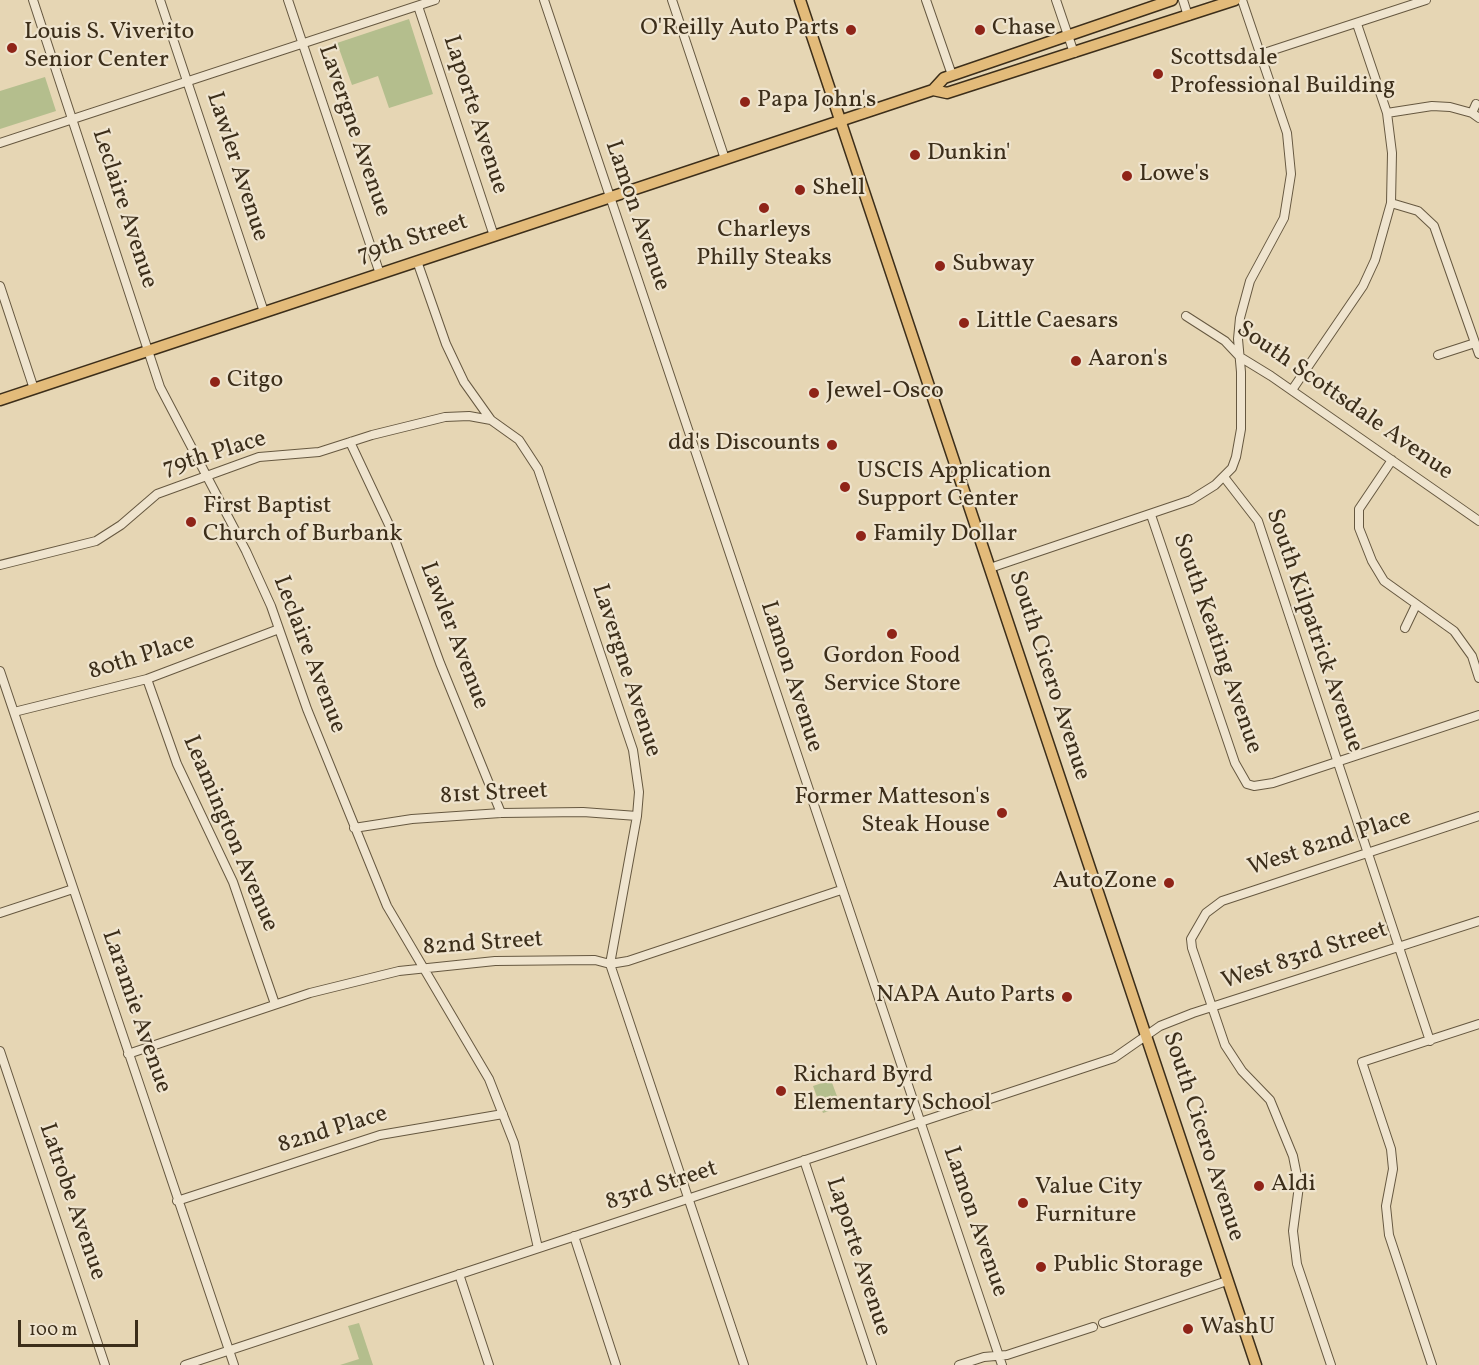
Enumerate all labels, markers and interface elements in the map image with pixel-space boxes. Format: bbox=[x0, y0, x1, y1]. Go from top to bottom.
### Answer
place label: O'Reilly Auto Parts bbox=[640, 16, 839, 44]
place label: Chase bbox=[992, 16, 1056, 44]
place label: Louis S. Viverito Senior Center bbox=[24, 20, 194, 76]
marker: O'Reilly Auto Parts bbox=[844, 23, 858, 37]
marker: Chase bbox=[973, 23, 987, 37]
street label: Laporte Avenue bbox=[435, 32, 513, 198]
marker: Louis S. Viverito Senior Center bbox=[5, 41, 19, 55]
street label: Lavergne Avenue bbox=[310, 41, 396, 221]
place label: Scottsdale Professional Building bbox=[1170, 46, 1395, 102]
marker: Scottsdale Professional Building bbox=[1151, 67, 1165, 81]
place label: Papa John's bbox=[757, 88, 876, 116]
street label: Lawler Avenue bbox=[198, 89, 274, 245]
marker: Papa John's bbox=[738, 95, 752, 109]
street label: Leclaire Avenue bbox=[84, 126, 162, 292]
street label: Lamon Avenue bbox=[597, 137, 675, 295]
place label: Dunkin' bbox=[927, 141, 1011, 169]
marker: Dunkin' bbox=[908, 148, 922, 162]
place label: Lowe's bbox=[1139, 162, 1209, 190]
marker: Lowe's bbox=[1120, 169, 1134, 183]
place label: Shell bbox=[812, 176, 865, 204]
marker: Shell bbox=[793, 183, 807, 197]
marker: Charleys Philly Steaks bbox=[757, 201, 771, 215]
street label: 79th Street bbox=[354, 209, 472, 271]
place label: Charleys Philly Steaks bbox=[696, 218, 832, 274]
place label: Subway bbox=[952, 252, 1034, 280]
marker: Subway bbox=[933, 259, 947, 273]
place label: Little Caesars bbox=[976, 309, 1118, 337]
marker: Little Caesars bbox=[957, 316, 971, 330]
street label: South Scottsdale Avenue bbox=[1230, 316, 1458, 488]
place label: Aaron's bbox=[1088, 347, 1168, 375]
marker: Aaron's bbox=[1069, 354, 1083, 368]
place label: Citgo bbox=[227, 368, 283, 396]
marker: Citgo bbox=[208, 375, 222, 389]
place label: Jewel-Osco bbox=[826, 379, 944, 407]
marker: Jewel-Osco bbox=[807, 386, 821, 400]
street label: 79th Place bbox=[160, 426, 270, 484]
place label: dd's Discounts bbox=[668, 431, 820, 459]
marker: dd's Discounts bbox=[825, 438, 839, 452]
place label: USCIS Application Support Center bbox=[857, 459, 1051, 515]
marker: USCIS Application Support Center bbox=[838, 480, 852, 494]
place label: First Baptist Church of Burbank bbox=[203, 494, 403, 550]
street label: South Kilpatrick Avenue bbox=[1258, 506, 1368, 756]
marker: First Baptist Church of Burbank bbox=[184, 515, 198, 529]
place label: Family Dollar bbox=[873, 522, 1017, 550]
marker: Family Dollar bbox=[854, 529, 868, 543]
street label: South Keating Avenue bbox=[1165, 530, 1267, 758]
street label: Lawler Avenue bbox=[412, 558, 494, 714]
street label: South Cicero Avenue bbox=[1001, 568, 1095, 784]
street label: Leclaire Avenue bbox=[265, 572, 351, 738]
street label: Lavergne Avenue bbox=[584, 581, 666, 761]
street label: Lamon Avenue bbox=[752, 598, 828, 756]
marker: Gordon Food Service Store bbox=[885, 627, 899, 641]
street label: 80th Place bbox=[86, 628, 198, 688]
place label: Gordon Food Service Store bbox=[823, 644, 961, 700]
street label: Leamington Avenue bbox=[175, 732, 283, 936]
street label: 81st Street bbox=[439, 778, 549, 812]
place label: Former Matteson's Steak House bbox=[795, 785, 990, 841]
street label: West 82nd Place bbox=[1245, 804, 1415, 884]
marker: Former Matteson's Steak House bbox=[995, 806, 1009, 820]
place label: AutoZone bbox=[1052, 869, 1157, 897]
marker: AutoZone bbox=[1162, 876, 1176, 890]
street label: West 83rd Street bbox=[1218, 917, 1392, 997]
street label: 82nd Street bbox=[422, 926, 544, 964]
street label: Laramie Avenue bbox=[94, 927, 176, 1097]
place label: NAPA Auto Parts bbox=[876, 983, 1055, 1011]
marker: NAPA Auto Parts bbox=[1060, 990, 1074, 1004]
street label: South Cicero Avenue bbox=[1155, 1029, 1249, 1245]
place label: Richard Byrd Elementary School bbox=[793, 1063, 991, 1119]
marker: Richard Byrd Elementary School bbox=[774, 1084, 788, 1098]
street label: 82nd Place bbox=[275, 1101, 391, 1161]
street label: Latrobe Avenue bbox=[31, 1120, 111, 1284]
street label: Lamon Avenue bbox=[935, 1143, 1013, 1301]
street label: 83rd Street bbox=[602, 1155, 722, 1219]
place label: Aldi bbox=[1271, 1172, 1316, 1200]
street label: Laporte Avenue bbox=[818, 1174, 896, 1340]
place label: Value City Furniture bbox=[1035, 1175, 1142, 1231]
marker: Aldi bbox=[1252, 1179, 1266, 1193]
marker: Value City Furniture bbox=[1016, 1196, 1030, 1210]
place label: Public Storage bbox=[1053, 1253, 1203, 1281]
marker: Public Storage bbox=[1034, 1260, 1048, 1274]
scale bar bbox=[21, 1308, 141, 1346]
place label: WashU bbox=[1200, 1315, 1275, 1343]
text: 100 m bbox=[29, 1318, 78, 1343]
marker: WashU bbox=[1181, 1322, 1195, 1336]

